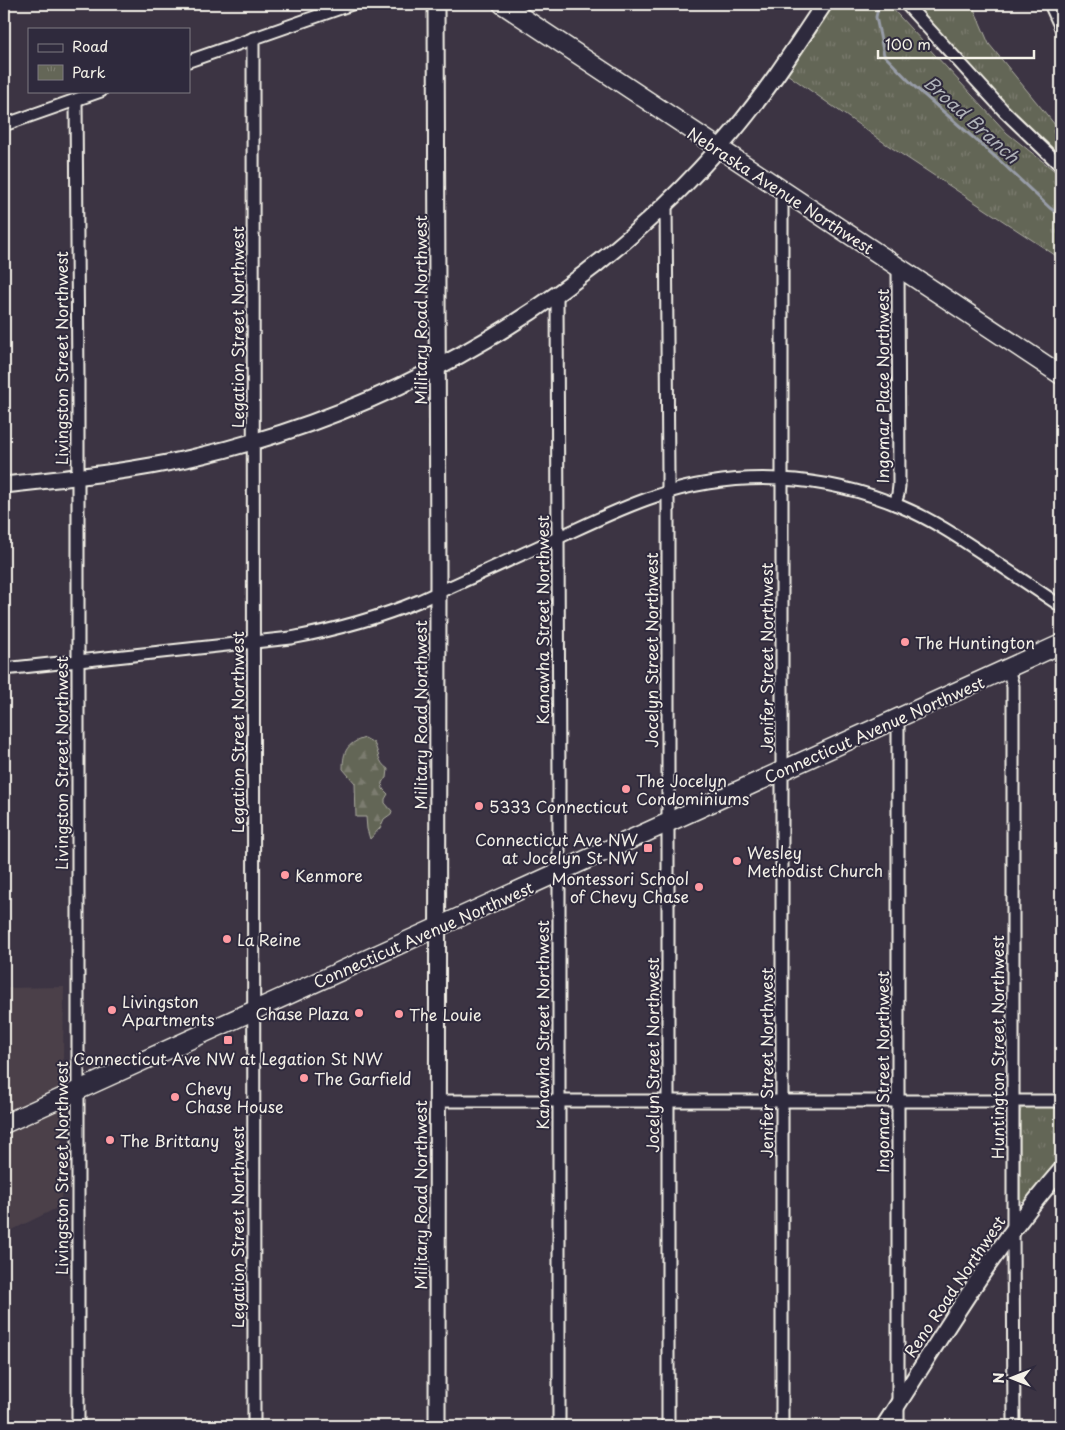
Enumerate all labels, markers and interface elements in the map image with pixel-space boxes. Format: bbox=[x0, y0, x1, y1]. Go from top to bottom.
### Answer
legend bbox=[28, 28, 190, 92]
scale bar bbox=[878, 28, 1034, 60]
text: 100 m bbox=[885, 32, 931, 55]
text: Road bbox=[72, 34, 108, 57]
text: Park bbox=[72, 60, 106, 83]
water label: Broad Branch bbox=[918, 69, 1026, 170]
street label: Nebraska Avenue Northwest bbox=[683, 121, 879, 259]
street label: Military Road Northwest bbox=[408, 215, 432, 405]
street label: Legation Street Northwest bbox=[225, 226, 249, 428]
street label: Livingston Street Northwest bbox=[49, 251, 73, 465]
street label: Ingomar Place Northwest bbox=[870, 289, 894, 483]
street label: Kanawha Street Northwest bbox=[530, 515, 554, 725]
street label: Jocelyn Street Northwest bbox=[639, 552, 663, 748]
street label: Jenifer Street Northwest bbox=[754, 563, 778, 753]
street label: Military Road Northwest bbox=[408, 620, 432, 810]
place label: The Huntington bbox=[915, 630, 1035, 654]
street label: Legation Street Northwest bbox=[225, 631, 249, 833]
marker: The Huntington bbox=[899, 636, 911, 648]
street label: Livingston Street Northwest bbox=[49, 656, 73, 870]
street label: Connecticut Avenue Northwest bbox=[760, 669, 988, 789]
place label: The Jocelyn Condominiums bbox=[636, 768, 749, 810]
marker: The Jocelyn Condominiums bbox=[620, 783, 632, 795]
place label: 5333 Connecticut bbox=[489, 794, 628, 818]
marker: 5333 Connecticut bbox=[473, 800, 485, 812]
place label: Connecticut Ave NW at Jocelyn St NW bbox=[475, 827, 638, 869]
place label: Wesley Methodist Church bbox=[747, 840, 883, 882]
marker: Connecticut Ave NW at Jocelyn St NW bbox=[642, 842, 654, 854]
marker: Wesley Methodist Church bbox=[731, 855, 743, 867]
place label: Kenmore bbox=[295, 863, 363, 887]
place label: Montessori School of Chevy Chase bbox=[551, 866, 689, 908]
marker: Kenmore bbox=[279, 869, 291, 881]
street label: Connecticut Avenue Northwest bbox=[309, 874, 537, 994]
marker: Montessori School of Chevy Chase bbox=[693, 881, 705, 893]
street label: Kanawha Street Northwest bbox=[530, 920, 554, 1130]
place label: La Reine bbox=[237, 927, 301, 951]
marker: La Reine bbox=[221, 933, 233, 945]
street label: Huntington Street Northwest bbox=[985, 935, 1009, 1159]
street label: Jocelyn Street Northwest bbox=[640, 957, 664, 1153]
street label: Jenifer Street Northwest bbox=[754, 968, 778, 1158]
street label: Ingomar Street Northwest bbox=[870, 971, 894, 1173]
place label: Livingston Apartments bbox=[122, 989, 214, 1031]
place label: Chase Plaza bbox=[256, 1001, 349, 1025]
place label: The Louie bbox=[409, 1002, 482, 1026]
marker: Livingston Apartments bbox=[106, 1004, 118, 1016]
marker: Chase Plaza bbox=[353, 1007, 365, 1019]
marker: The Louie bbox=[393, 1008, 405, 1020]
marker: Connecticut Ave NW at Legation St NW bbox=[222, 1034, 234, 1046]
place label: Connecticut Ave NW at Legation St NW bbox=[73, 1046, 383, 1070]
street label: Livingston Street Northwest bbox=[49, 1061, 73, 1275]
place label: The Garfield bbox=[314, 1066, 412, 1090]
marker: The Garfield bbox=[298, 1072, 310, 1084]
place label: Chevy Chase House bbox=[185, 1076, 284, 1118]
marker: Chevy Chase House bbox=[169, 1091, 181, 1103]
street label: Military Road Northwest bbox=[408, 1100, 432, 1290]
street label: Legation Street Northwest bbox=[225, 1126, 249, 1328]
place label: The Brittany bbox=[120, 1128, 219, 1152]
marker: The Brittany bbox=[104, 1134, 116, 1146]
street label: Reno Road Northwest bbox=[897, 1210, 1011, 1362]
north arrow bbox=[988, 1352, 1038, 1402]
text: N bbox=[988, 1372, 1009, 1384]

